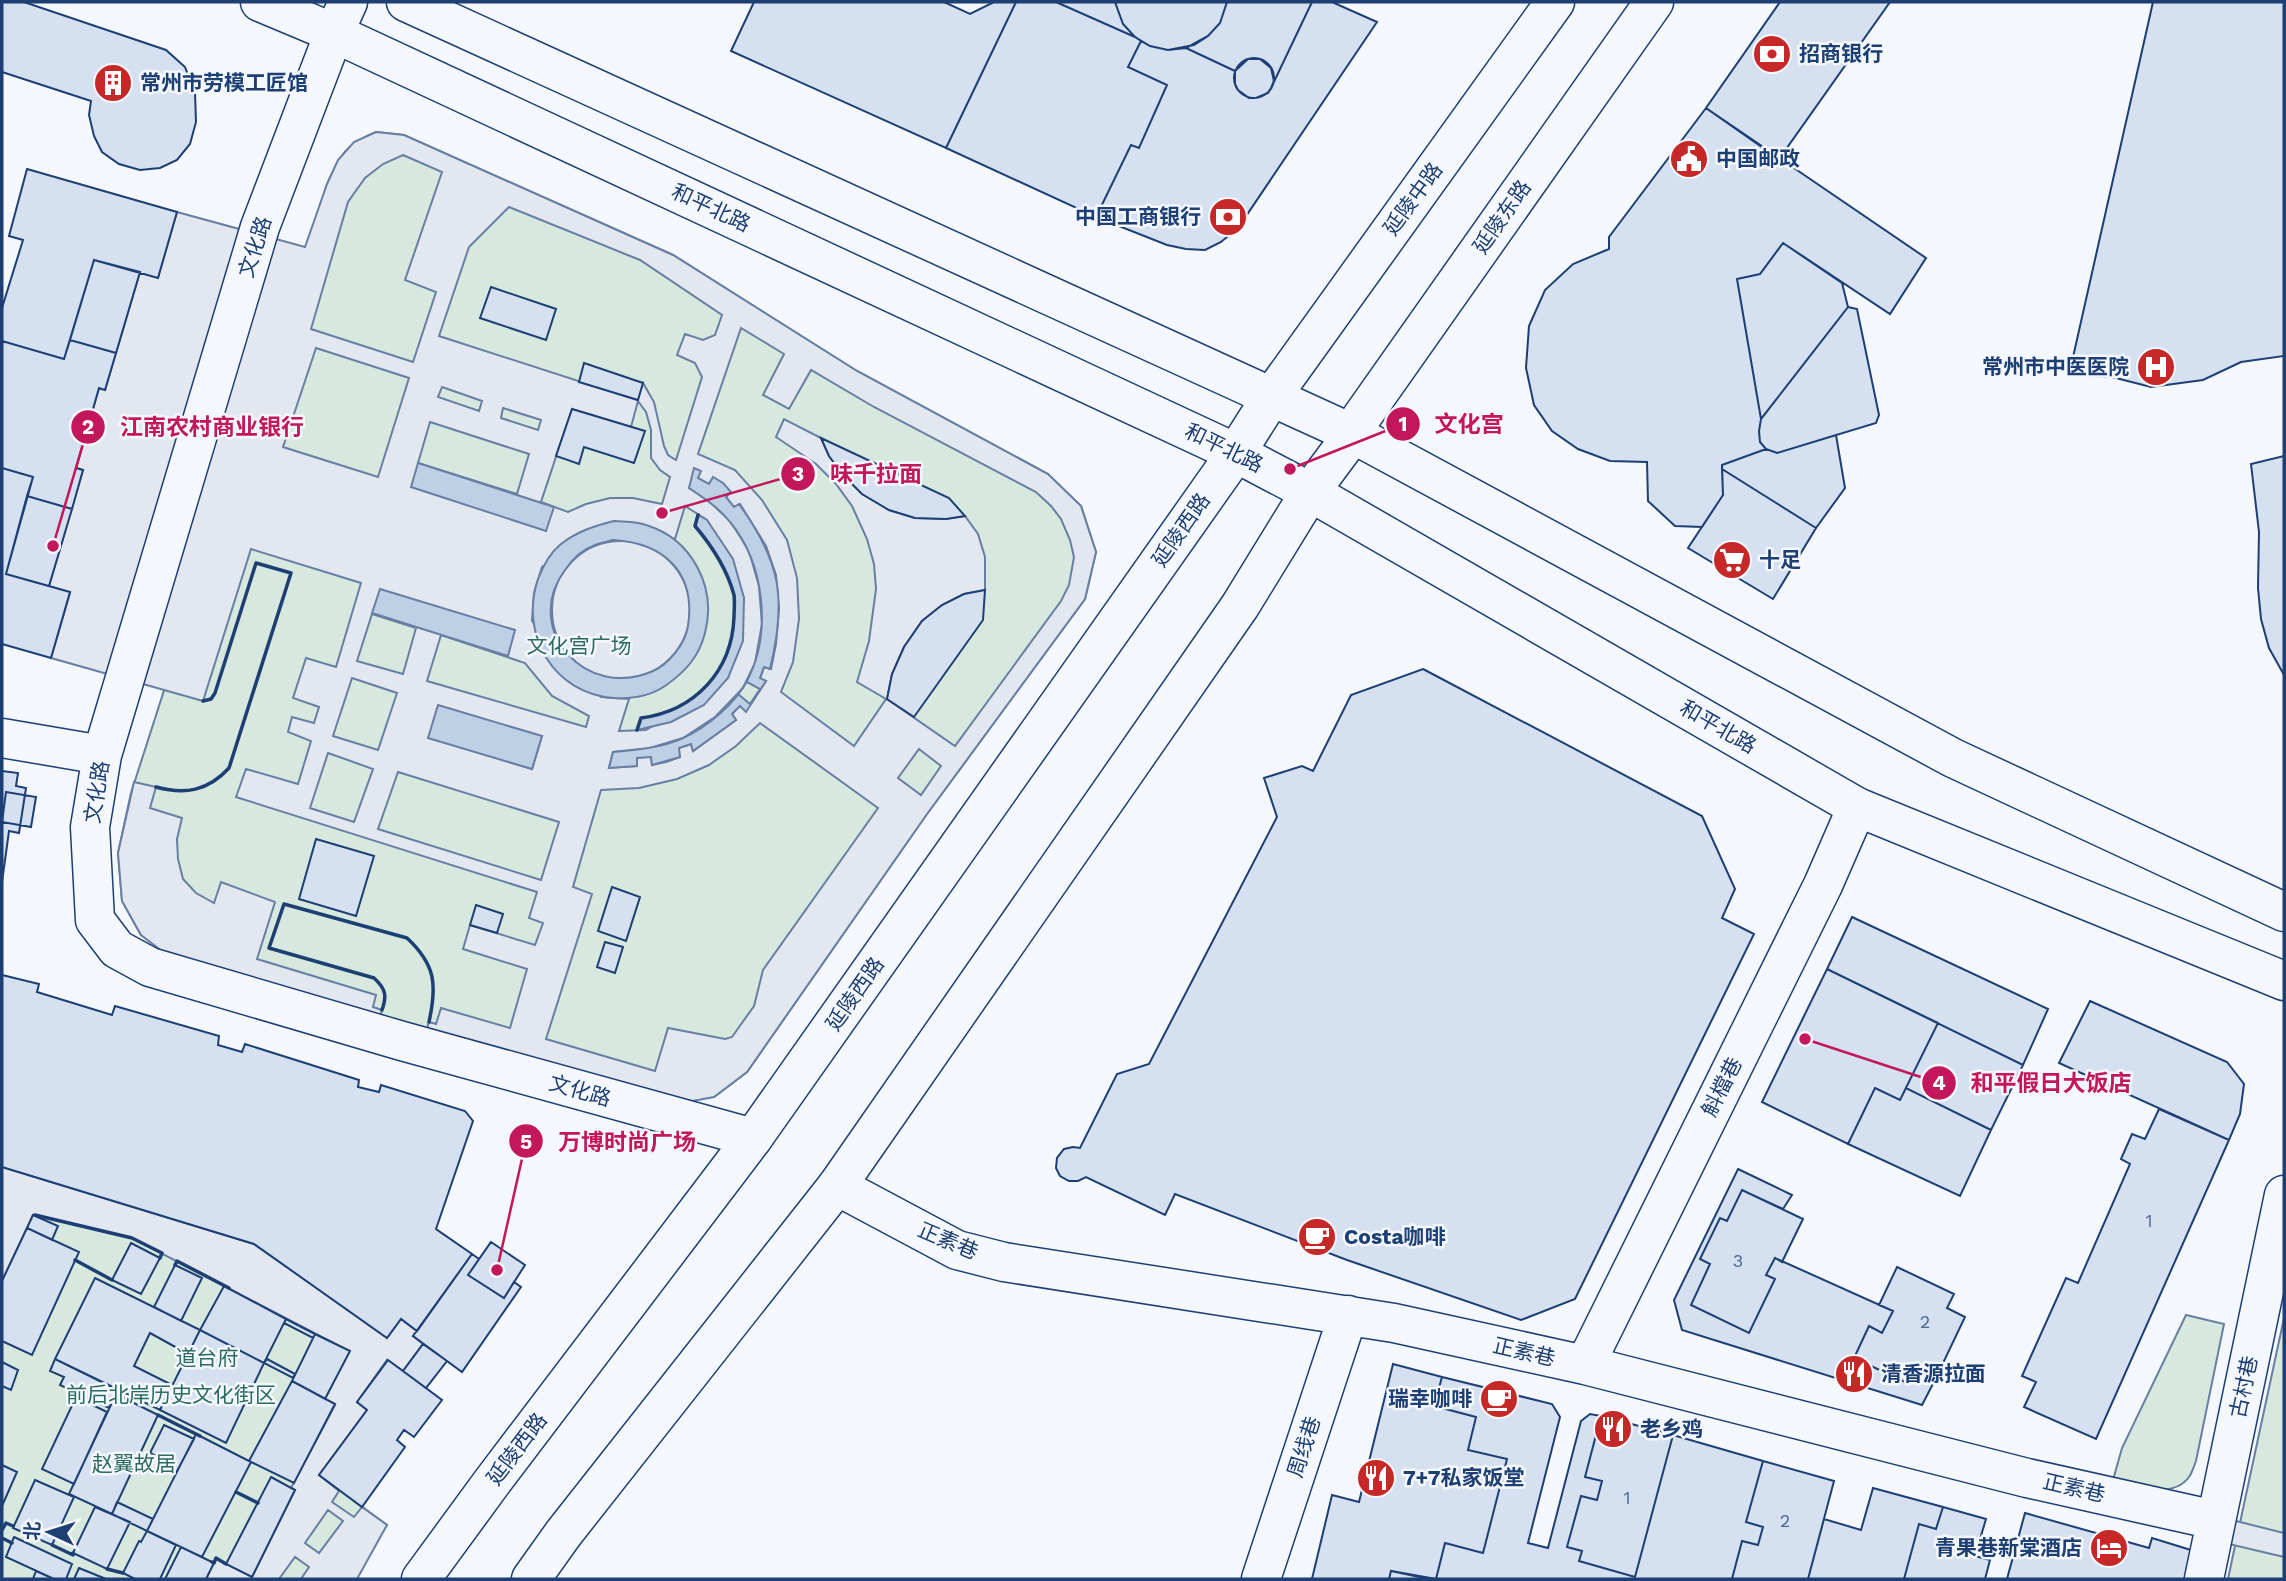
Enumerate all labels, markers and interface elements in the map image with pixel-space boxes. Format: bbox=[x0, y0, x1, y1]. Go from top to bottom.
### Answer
bank icon: 招商银行 bbox=[1751, 33, 1793, 75]
place label: 招商银行 bbox=[1799, 41, 1883, 66]
building icon: 常州市劳模工匠馆 bbox=[92, 62, 134, 104]
place label: 常州市劳模工匠馆 bbox=[140, 70, 308, 95]
public building icon: 中国邮政 bbox=[1668, 138, 1710, 180]
place label: 中国邮政 bbox=[1716, 146, 1800, 171]
street label: 延陵中路 bbox=[1378, 157, 1447, 240]
street label: 延陵东路 bbox=[1467, 175, 1536, 258]
street label: 和平北路 bbox=[668, 178, 755, 237]
bank icon: 中国工商银行 bbox=[1207, 196, 1249, 238]
place label: 中国工商银行 bbox=[1075, 204, 1201, 229]
street label: 文化路 bbox=[233, 213, 276, 281]
hospital icon: 常州市中医医院 bbox=[2135, 346, 2177, 388]
place label: 常州市中医医院 bbox=[1982, 354, 2129, 379]
callout: 文化宫 bbox=[1385, 402, 1517, 446]
callout: 江南农村商业银行 bbox=[71, 405, 318, 449]
text: 1 bbox=[1398, 411, 1408, 436]
text: 文化宫 bbox=[1435, 411, 1504, 438]
text: 2 bbox=[82, 414, 94, 439]
text: 江南农村商业银行 bbox=[120, 414, 304, 441]
street label: 和平北路 bbox=[1181, 418, 1267, 477]
callout: 味千拉面 bbox=[781, 452, 936, 496]
text: 3 bbox=[792, 461, 804, 486]
text: 味千拉面 bbox=[830, 461, 922, 488]
street label: 延陵西路 bbox=[1146, 488, 1215, 571]
supermarket icon: 十足 bbox=[1711, 539, 1753, 581]
place label: 十足 bbox=[1759, 547, 1801, 572]
park label: 文化宫广场 bbox=[527, 633, 632, 658]
street label: 和平北路 bbox=[1676, 695, 1761, 758]
street label: 文化路 bbox=[79, 759, 114, 825]
street label: 延陵西路 bbox=[820, 952, 889, 1035]
street label: 斛檔巷 bbox=[1696, 1053, 1747, 1121]
callout: 和平假日大饭店 bbox=[1921, 1061, 2145, 1105]
street label: 文化路 bbox=[546, 1070, 614, 1111]
text: 4 bbox=[1932, 1070, 1946, 1095]
text: 和平假日大饭店 bbox=[1971, 1070, 2132, 1097]
callout: 万博时尚广场 bbox=[509, 1119, 710, 1163]
text: 5 bbox=[520, 1129, 532, 1154]
text: 万博时尚广场 bbox=[558, 1129, 696, 1156]
house number: 1 bbox=[2145, 1210, 2153, 1231]
cafe icon: Costa咖啡 bbox=[1296, 1216, 1338, 1258]
street label: 正素巷 bbox=[914, 1217, 982, 1264]
place label: Costa咖啡 bbox=[1344, 1224, 1446, 1249]
house number: 3 bbox=[1733, 1250, 1743, 1271]
house number: 2 bbox=[1920, 1311, 1930, 1332]
street label: 正素巷 bbox=[1491, 1332, 1558, 1371]
park label: 道台府 bbox=[176, 1345, 239, 1370]
restaurant icon: 清香源拉面 bbox=[1833, 1353, 1875, 1395]
street label: 古村巷 bbox=[2225, 1353, 2262, 1420]
place label: 清香源拉面 bbox=[1881, 1361, 1986, 1386]
cafe icon: 瑞幸咖啡 bbox=[1478, 1378, 1520, 1420]
park label: 前后北岸历史文化街区 bbox=[66, 1382, 276, 1407]
place label: 瑞幸咖啡 bbox=[1388, 1386, 1472, 1411]
street label: 延陵西路 bbox=[481, 1408, 552, 1490]
restaurant icon: 老乡鸡 bbox=[1592, 1408, 1634, 1450]
street label: 周线巷 bbox=[1282, 1413, 1325, 1481]
place label: 老乡鸡 bbox=[1640, 1416, 1703, 1441]
park label: 赵翼故居 bbox=[92, 1451, 176, 1476]
restaurant icon: 7+7私家饭堂 bbox=[1355, 1457, 1397, 1499]
place label: 7+7私家饭堂 bbox=[1403, 1465, 1525, 1490]
street label: 正素巷 bbox=[2041, 1468, 2108, 1507]
house number: 1 bbox=[1623, 1487, 1631, 1508]
north arrow bbox=[14, 1497, 84, 1567]
house number: 2 bbox=[1780, 1510, 1790, 1531]
text: 北 bbox=[20, 1521, 45, 1541]
hotel icon: 青果巷新棠酒店 bbox=[2088, 1527, 2130, 1569]
place label: 青果巷新棠酒店 bbox=[1935, 1535, 2082, 1560]

